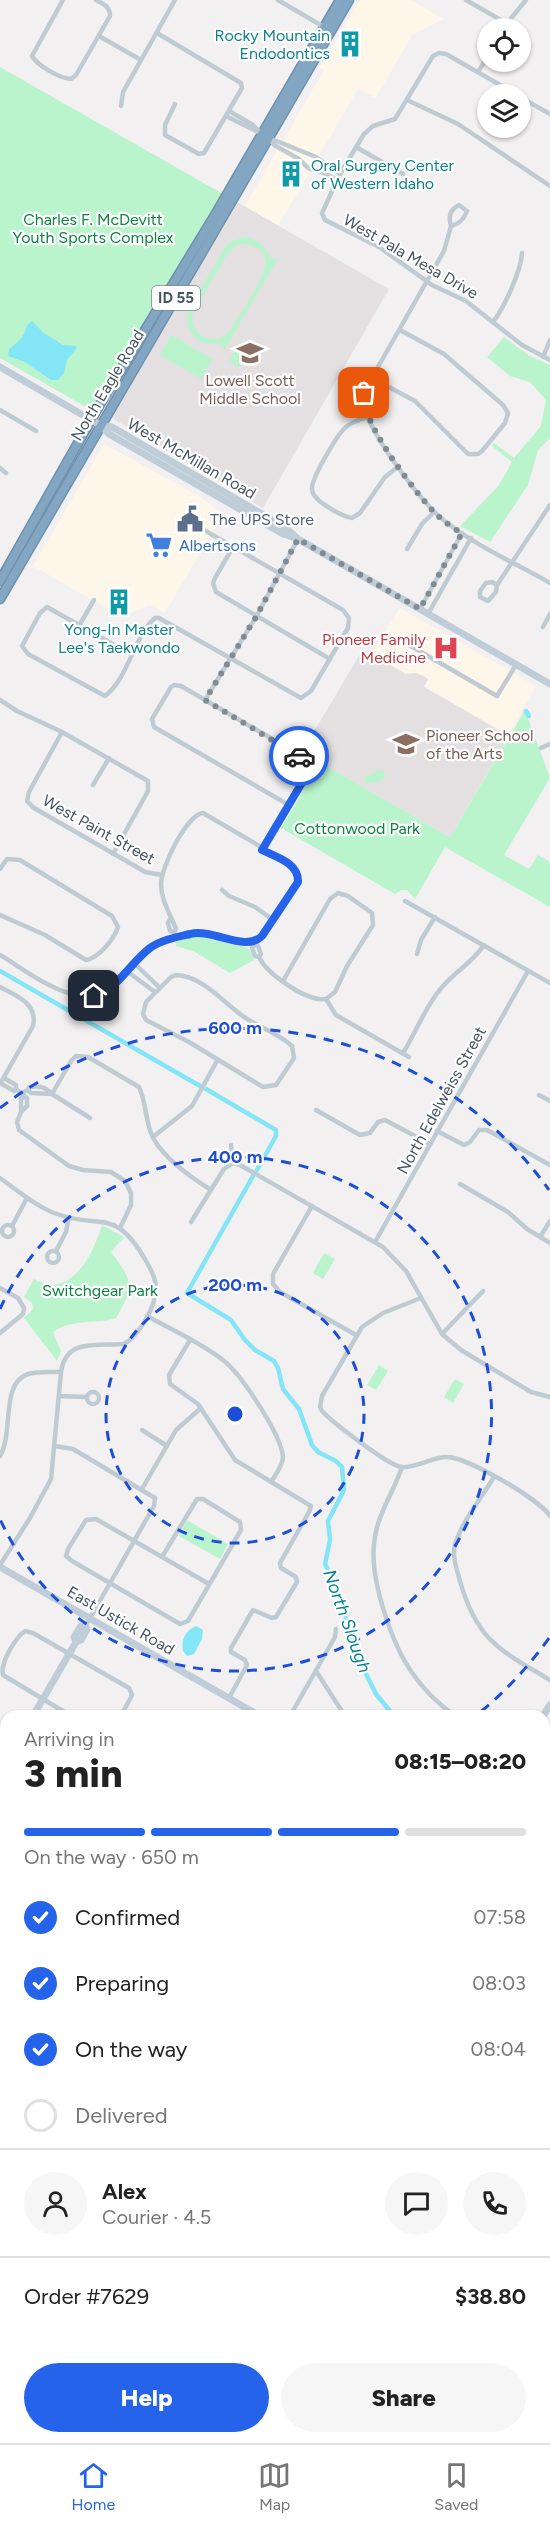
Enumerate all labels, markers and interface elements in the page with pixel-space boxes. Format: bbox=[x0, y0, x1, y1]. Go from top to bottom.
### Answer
map controls bbox=[477, 18, 531, 138]
button: locate bbox=[477, 18, 531, 72]
place label: Rocky Mountain Endodontics bbox=[214, 26, 330, 63]
building icon: Rocky Mountain Endodontics bbox=[335, 29, 365, 59]
button: layers bbox=[477, 84, 531, 138]
place label: Oral Surgery Center of Western Idaho bbox=[311, 156, 454, 193]
building icon: Oral Surgery Center of Western Idaho bbox=[276, 159, 306, 189]
park label: Charles F. McDevitt Youth Sports Complex bbox=[13, 210, 174, 247]
street label: West Pala Mesa Drive bbox=[340, 210, 482, 303]
road number: ID 55 bbox=[152, 286, 200, 310]
street label: North Eagle Road bbox=[67, 326, 148, 444]
school or university icon: Lowell Scott Middle School bbox=[235, 338, 265, 368]
pin bbox=[338, 367, 389, 418]
place label: Lowell Scott Middle School bbox=[199, 371, 301, 408]
icon: bag bbox=[347, 376, 380, 409]
street label: West McMillan Road bbox=[124, 414, 259, 503]
public building icon: The UPS Store bbox=[175, 504, 205, 534]
place label: The UPS Store bbox=[210, 510, 314, 529]
supermarket icon: Albertsons bbox=[144, 530, 174, 560]
place label: Albertsons bbox=[179, 536, 256, 555]
building icon: Yong-In Master Lee's Taekwondo bbox=[104, 587, 134, 617]
place label: Yong-In Master Lee's Taekwondo bbox=[58, 620, 180, 657]
place label: Pioneer Family Medicine bbox=[322, 630, 427, 667]
hospital icon: Pioneer Family Medicine bbox=[431, 633, 461, 663]
courier bbox=[269, 726, 329, 786]
place label: Pioneer School of the Arts bbox=[426, 726, 534, 763]
school or university icon: Pioneer School of the Arts bbox=[391, 729, 421, 759]
icon: car bbox=[283, 740, 316, 773]
street label: West Paint Street bbox=[39, 791, 158, 868]
park label: Cottonwood Park bbox=[294, 819, 420, 838]
pin bbox=[68, 970, 119, 1021]
icon: home bbox=[77, 979, 110, 1012]
text: 600 m bbox=[208, 1017, 262, 1039]
street label: North Edelweiss Street bbox=[393, 1023, 490, 1177]
text: 400 m bbox=[208, 1146, 262, 1168]
text: 200 m bbox=[208, 1274, 262, 1296]
park label: Switchgear Park bbox=[42, 1281, 158, 1300]
centre of rings bbox=[225, 1404, 245, 1424]
water label: North Slough bbox=[318, 1566, 376, 1676]
street label: East Ustick Road bbox=[64, 1582, 178, 1659]
text: Arriving in bbox=[24, 1727, 114, 1751]
text: 08:15–08:20 bbox=[395, 1748, 526, 1775]
text: 3 min bbox=[24, 1750, 122, 1797]
text: On the way · 650 m bbox=[24, 1845, 199, 1869]
icon: check bbox=[24, 1901, 57, 1934]
text: Confirmed bbox=[75, 1904, 180, 1931]
text: 07:58 bbox=[474, 1905, 526, 1929]
icon: check bbox=[24, 1967, 57, 2000]
text: Preparing bbox=[75, 1970, 169, 1997]
text: 08:03 bbox=[472, 1971, 526, 1995]
icon: check bbox=[24, 2033, 57, 2066]
text: On the way bbox=[75, 2036, 187, 2063]
text: 08:04 bbox=[471, 2037, 526, 2061]
text: Delivered bbox=[75, 2102, 168, 2129]
button: person bbox=[24, 2172, 87, 2235]
button: chat bbox=[385, 2172, 448, 2235]
button: phone bbox=[463, 2172, 526, 2235]
text: Alex bbox=[102, 2178, 147, 2205]
text: Courier · 4.5 bbox=[102, 2205, 211, 2229]
text: Order #7629 bbox=[24, 2283, 149, 2310]
text: $38.80 bbox=[455, 2283, 526, 2310]
button: Help bbox=[24, 2363, 269, 2432]
button: Share bbox=[281, 2363, 526, 2432]
tab: Home bbox=[72, 2459, 115, 2514]
tab: Map bbox=[258, 2459, 291, 2514]
tab: Saved bbox=[434, 2459, 478, 2514]

